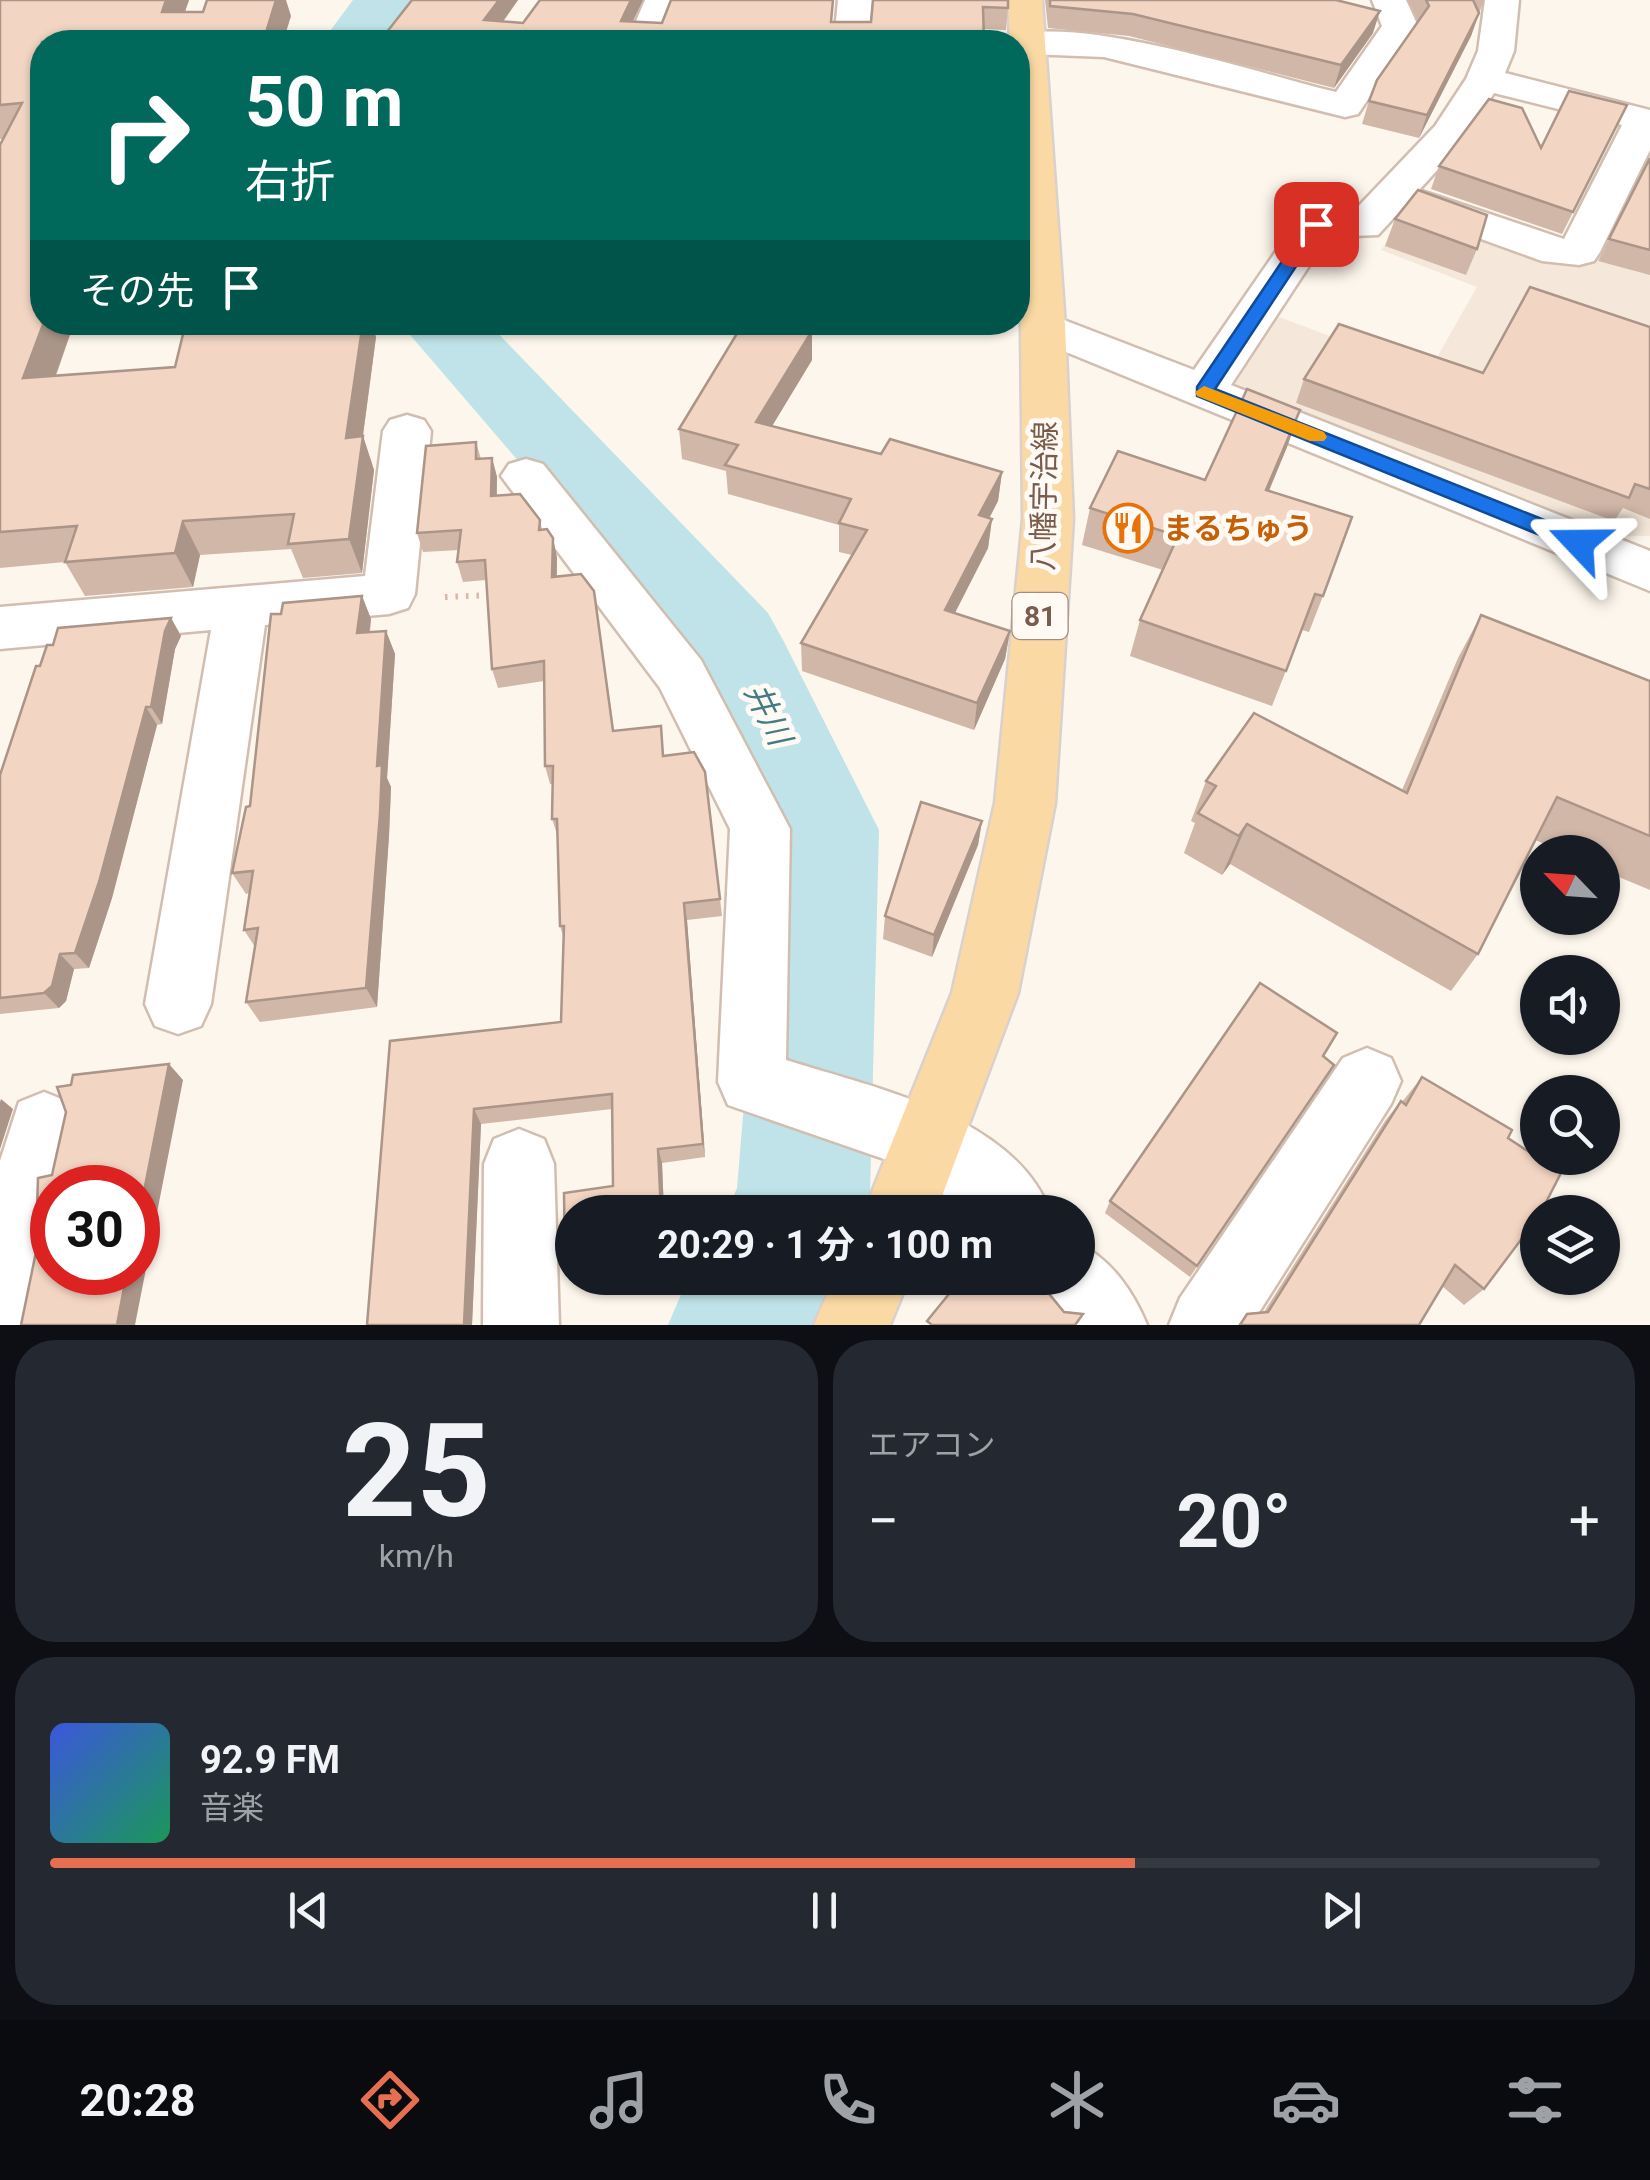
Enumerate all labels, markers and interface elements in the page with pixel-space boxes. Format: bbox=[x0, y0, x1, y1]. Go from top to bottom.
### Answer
text: 50 m bbox=[245, 61, 403, 143]
icon: right bbox=[80, 70, 210, 200]
text: 右折 bbox=[245, 155, 335, 208]
pin bbox=[1274, 182, 1359, 267]
icon: arrive bbox=[1289, 197, 1344, 252]
icon: arrive bbox=[214, 260, 269, 315]
text: その先 bbox=[80, 269, 194, 313]
street label: 八幡宇治線 bbox=[1025, 421, 1063, 571]
position arrow bbox=[1527, 491, 1631, 595]
restaurant icon: まるちゅう bbox=[1102, 502, 1154, 554]
place label: まるちゅう bbox=[1163, 511, 1313, 546]
road number: 81 bbox=[1012, 593, 1068, 639]
water label: 井川 bbox=[737, 677, 800, 754]
north arrow bbox=[1520, 835, 1620, 935]
map controls bbox=[1520, 835, 1620, 1295]
button: sound bbox=[1520, 955, 1620, 1055]
button: search bbox=[1520, 1075, 1620, 1175]
speed limit sign: 30 bbox=[30, 1165, 160, 1295]
button: layers bbox=[1520, 1195, 1620, 1295]
text: 20:29 · 1 分 · 100 m bbox=[657, 1223, 993, 1267]
text: 25 bbox=[342, 1395, 491, 1548]
text: エアコン bbox=[868, 1426, 996, 1464]
text: 20° bbox=[1176, 1477, 1292, 1565]
text: − bbox=[868, 1489, 899, 1553]
text: + bbox=[1569, 1489, 1600, 1553]
text: km/h bbox=[379, 1537, 454, 1575]
text: 92.9 FM bbox=[200, 1738, 340, 1782]
text: 音楽 bbox=[200, 1789, 264, 1827]
icon: previous bbox=[281, 1883, 336, 1938]
icon: pause bbox=[797, 1883, 852, 1938]
icon: next bbox=[1314, 1883, 1369, 1938]
icon: directions bbox=[355, 2065, 425, 2135]
icon: music bbox=[584, 2065, 654, 2135]
icon: phone bbox=[813, 2065, 883, 2135]
icon: climate bbox=[1042, 2065, 1112, 2135]
icon: car bbox=[1271, 2065, 1341, 2135]
icon: filters bbox=[1500, 2065, 1570, 2135]
text: 20:28 bbox=[80, 2074, 196, 2127]

